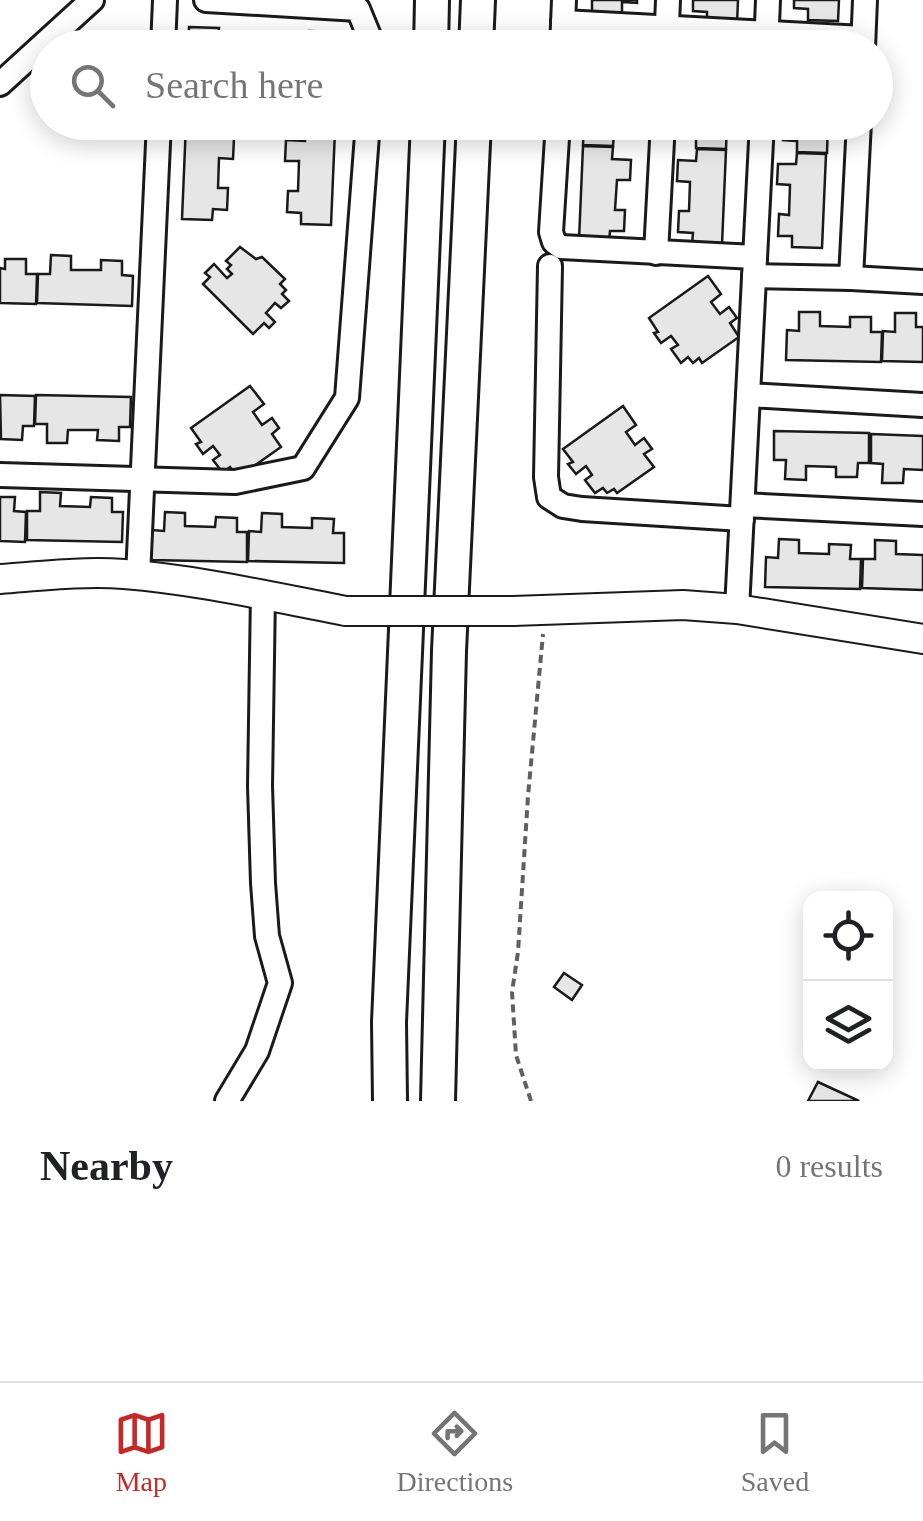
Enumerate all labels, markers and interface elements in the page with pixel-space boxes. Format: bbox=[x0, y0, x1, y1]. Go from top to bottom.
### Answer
search box bbox=[30, 30, 893, 140]
icon: search bbox=[65, 58, 120, 113]
text: Search here bbox=[145, 64, 323, 106]
map controls bbox=[803, 891, 893, 1071]
button: locate bbox=[803, 891, 893, 981]
button: layers bbox=[803, 981, 893, 1071]
text: Nearby bbox=[40, 1143, 173, 1189]
text: 0 results bbox=[775, 1148, 883, 1184]
tab: Map bbox=[114, 1406, 169, 1498]
tab: Directions bbox=[396, 1406, 513, 1498]
tab: Saved bbox=[741, 1406, 809, 1498]

